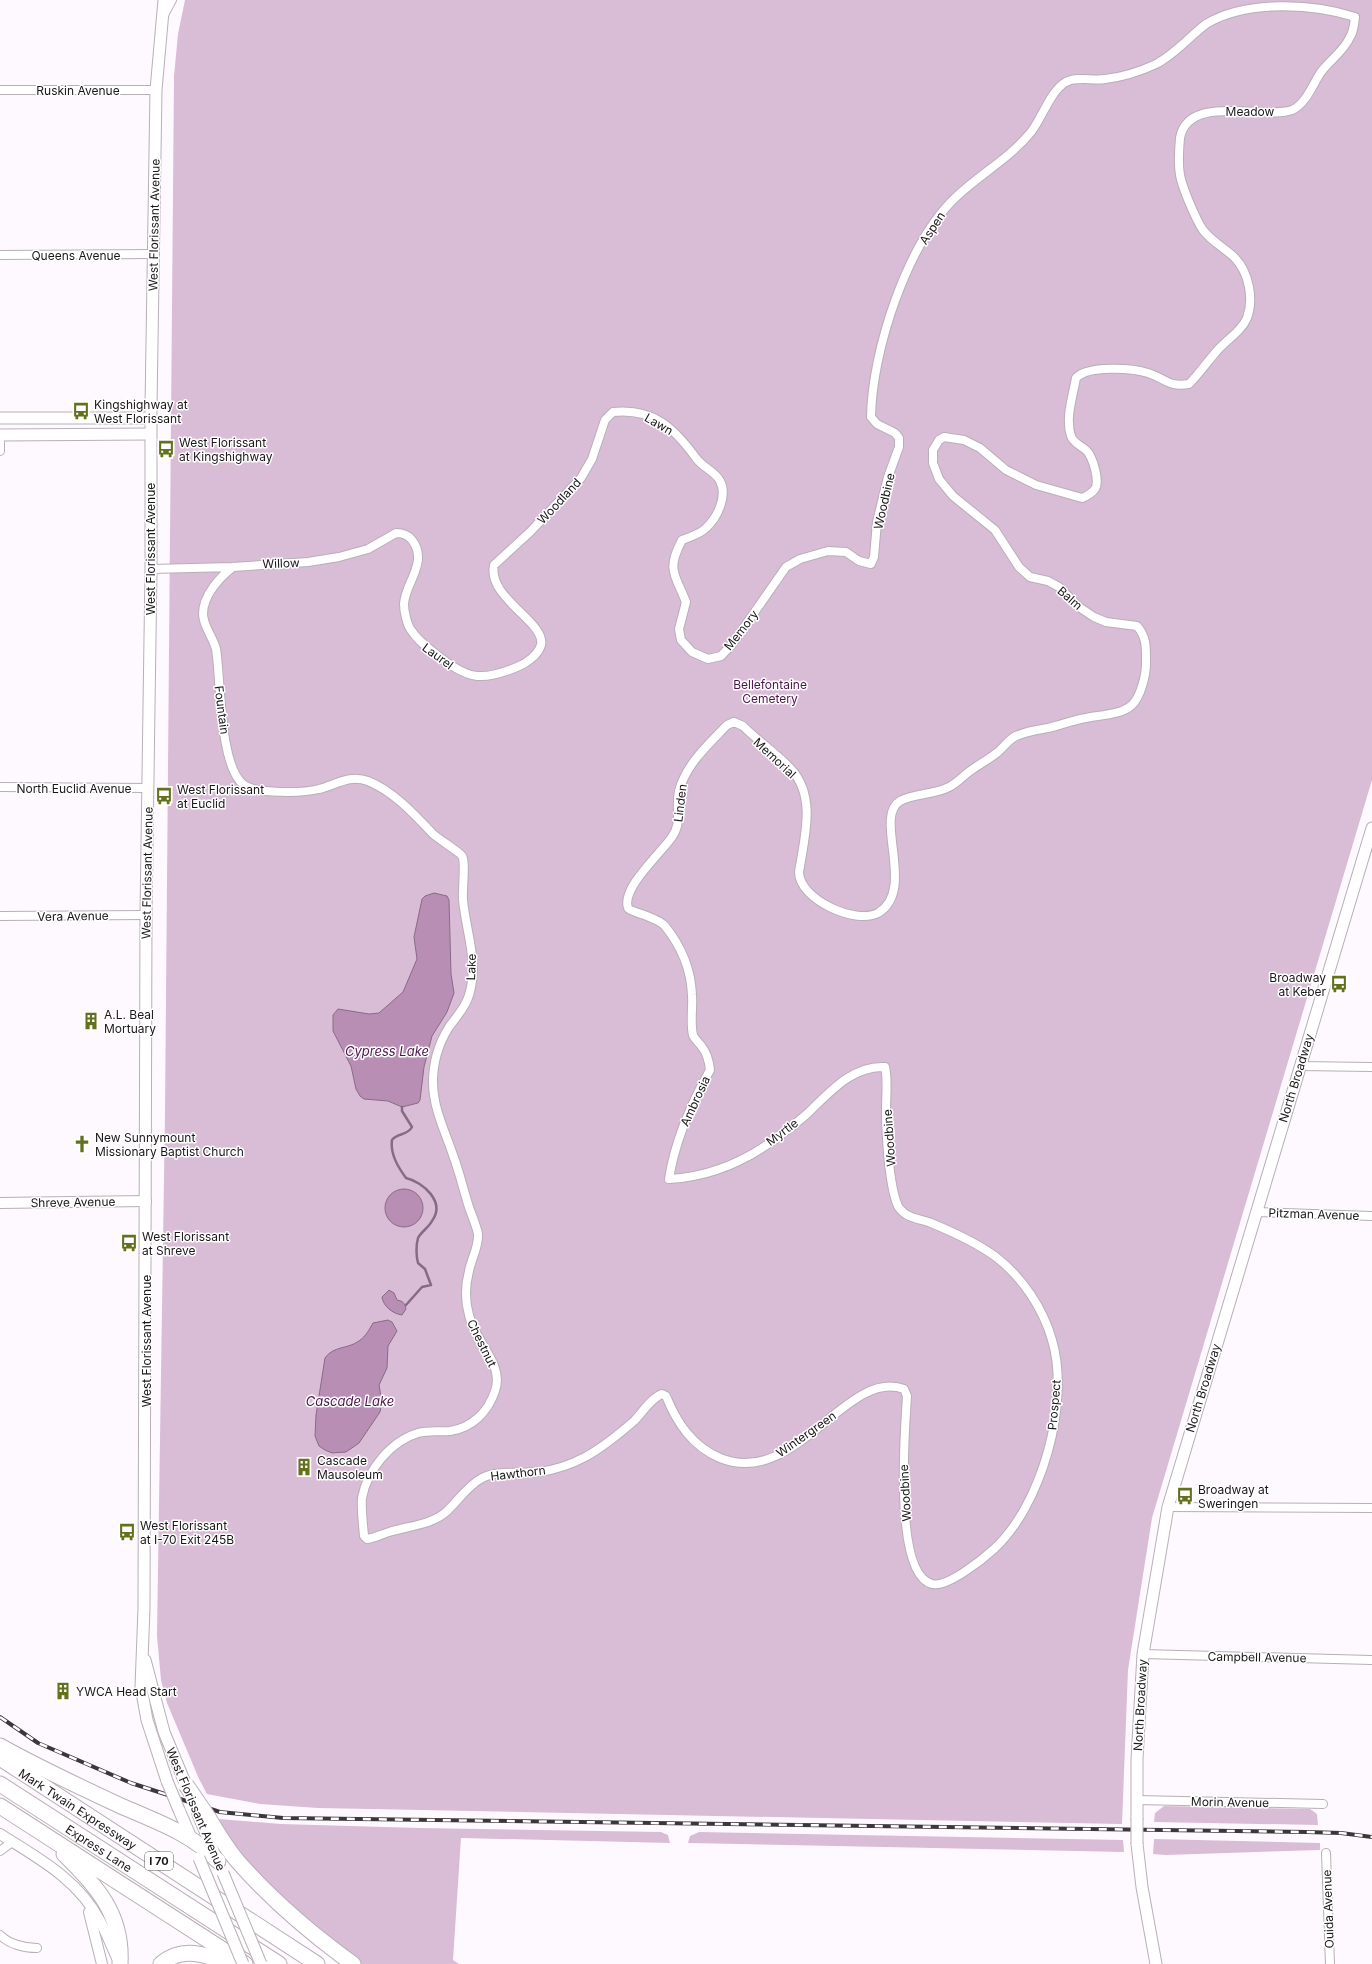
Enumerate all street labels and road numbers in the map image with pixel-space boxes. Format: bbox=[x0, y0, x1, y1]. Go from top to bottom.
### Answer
street label: Ruskin Avenue bbox=[36, 83, 120, 98]
street label: Meadow bbox=[1226, 104, 1275, 119]
street label: West Florissant Avenue bbox=[145, 159, 163, 291]
street label: Aspen bbox=[916, 209, 948, 247]
street label: Queens Avenue bbox=[31, 248, 121, 263]
street label: Lawn bbox=[642, 410, 676, 438]
street label: Woodbine bbox=[870, 471, 898, 531]
street label: Woodland bbox=[534, 475, 584, 527]
street label: West Florissant Avenue bbox=[143, 483, 158, 615]
street label: Willow bbox=[262, 555, 300, 571]
street label: Balm bbox=[1055, 583, 1085, 613]
street label: Memory bbox=[721, 607, 762, 653]
street label: Laurel bbox=[419, 640, 457, 672]
street label: Fountain bbox=[212, 685, 232, 735]
street label: Memorial bbox=[751, 735, 799, 781]
street label: North Euclid Avenue bbox=[16, 781, 132, 796]
street label: Linden bbox=[670, 783, 690, 823]
street label: West Florissant Avenue bbox=[138, 807, 156, 939]
street label: Vera Avenue bbox=[37, 908, 109, 924]
street label: Lake bbox=[463, 953, 479, 981]
street label: North Broadway bbox=[1275, 1032, 1317, 1124]
street label: Ambrosia bbox=[677, 1074, 713, 1128]
street label: Woodbine bbox=[880, 1109, 898, 1167]
street label: Myrtle bbox=[763, 1115, 801, 1149]
street label: Shreve Avenue bbox=[30, 1194, 116, 1210]
street label: Pitzman Avenue bbox=[1268, 1205, 1360, 1223]
street label: West Florissant Avenue bbox=[139, 1275, 154, 1407]
street label: Chestnut bbox=[464, 1317, 500, 1369]
street label: North Broadway bbox=[1182, 1342, 1224, 1434]
street label: Prospect bbox=[1044, 1379, 1064, 1431]
street label: Wintergreen bbox=[773, 1408, 839, 1460]
street label: Hawthorn bbox=[490, 1462, 546, 1484]
street label: Woodbine bbox=[896, 1464, 914, 1522]
street label: Campbell Avenue bbox=[1207, 1649, 1307, 1665]
street label: North Broadway bbox=[1130, 1658, 1150, 1751]
street label: West Florissant Avenue bbox=[163, 1745, 229, 1873]
street label: Mark Twain Expressway bbox=[16, 1765, 140, 1853]
street label: Morin Avenue bbox=[1191, 1794, 1269, 1810]
street label: Express Lane bbox=[63, 1821, 135, 1875]
road number: I 70 bbox=[145, 1852, 173, 1870]
street label: Ouida Avenue bbox=[1319, 1869, 1337, 1949]

